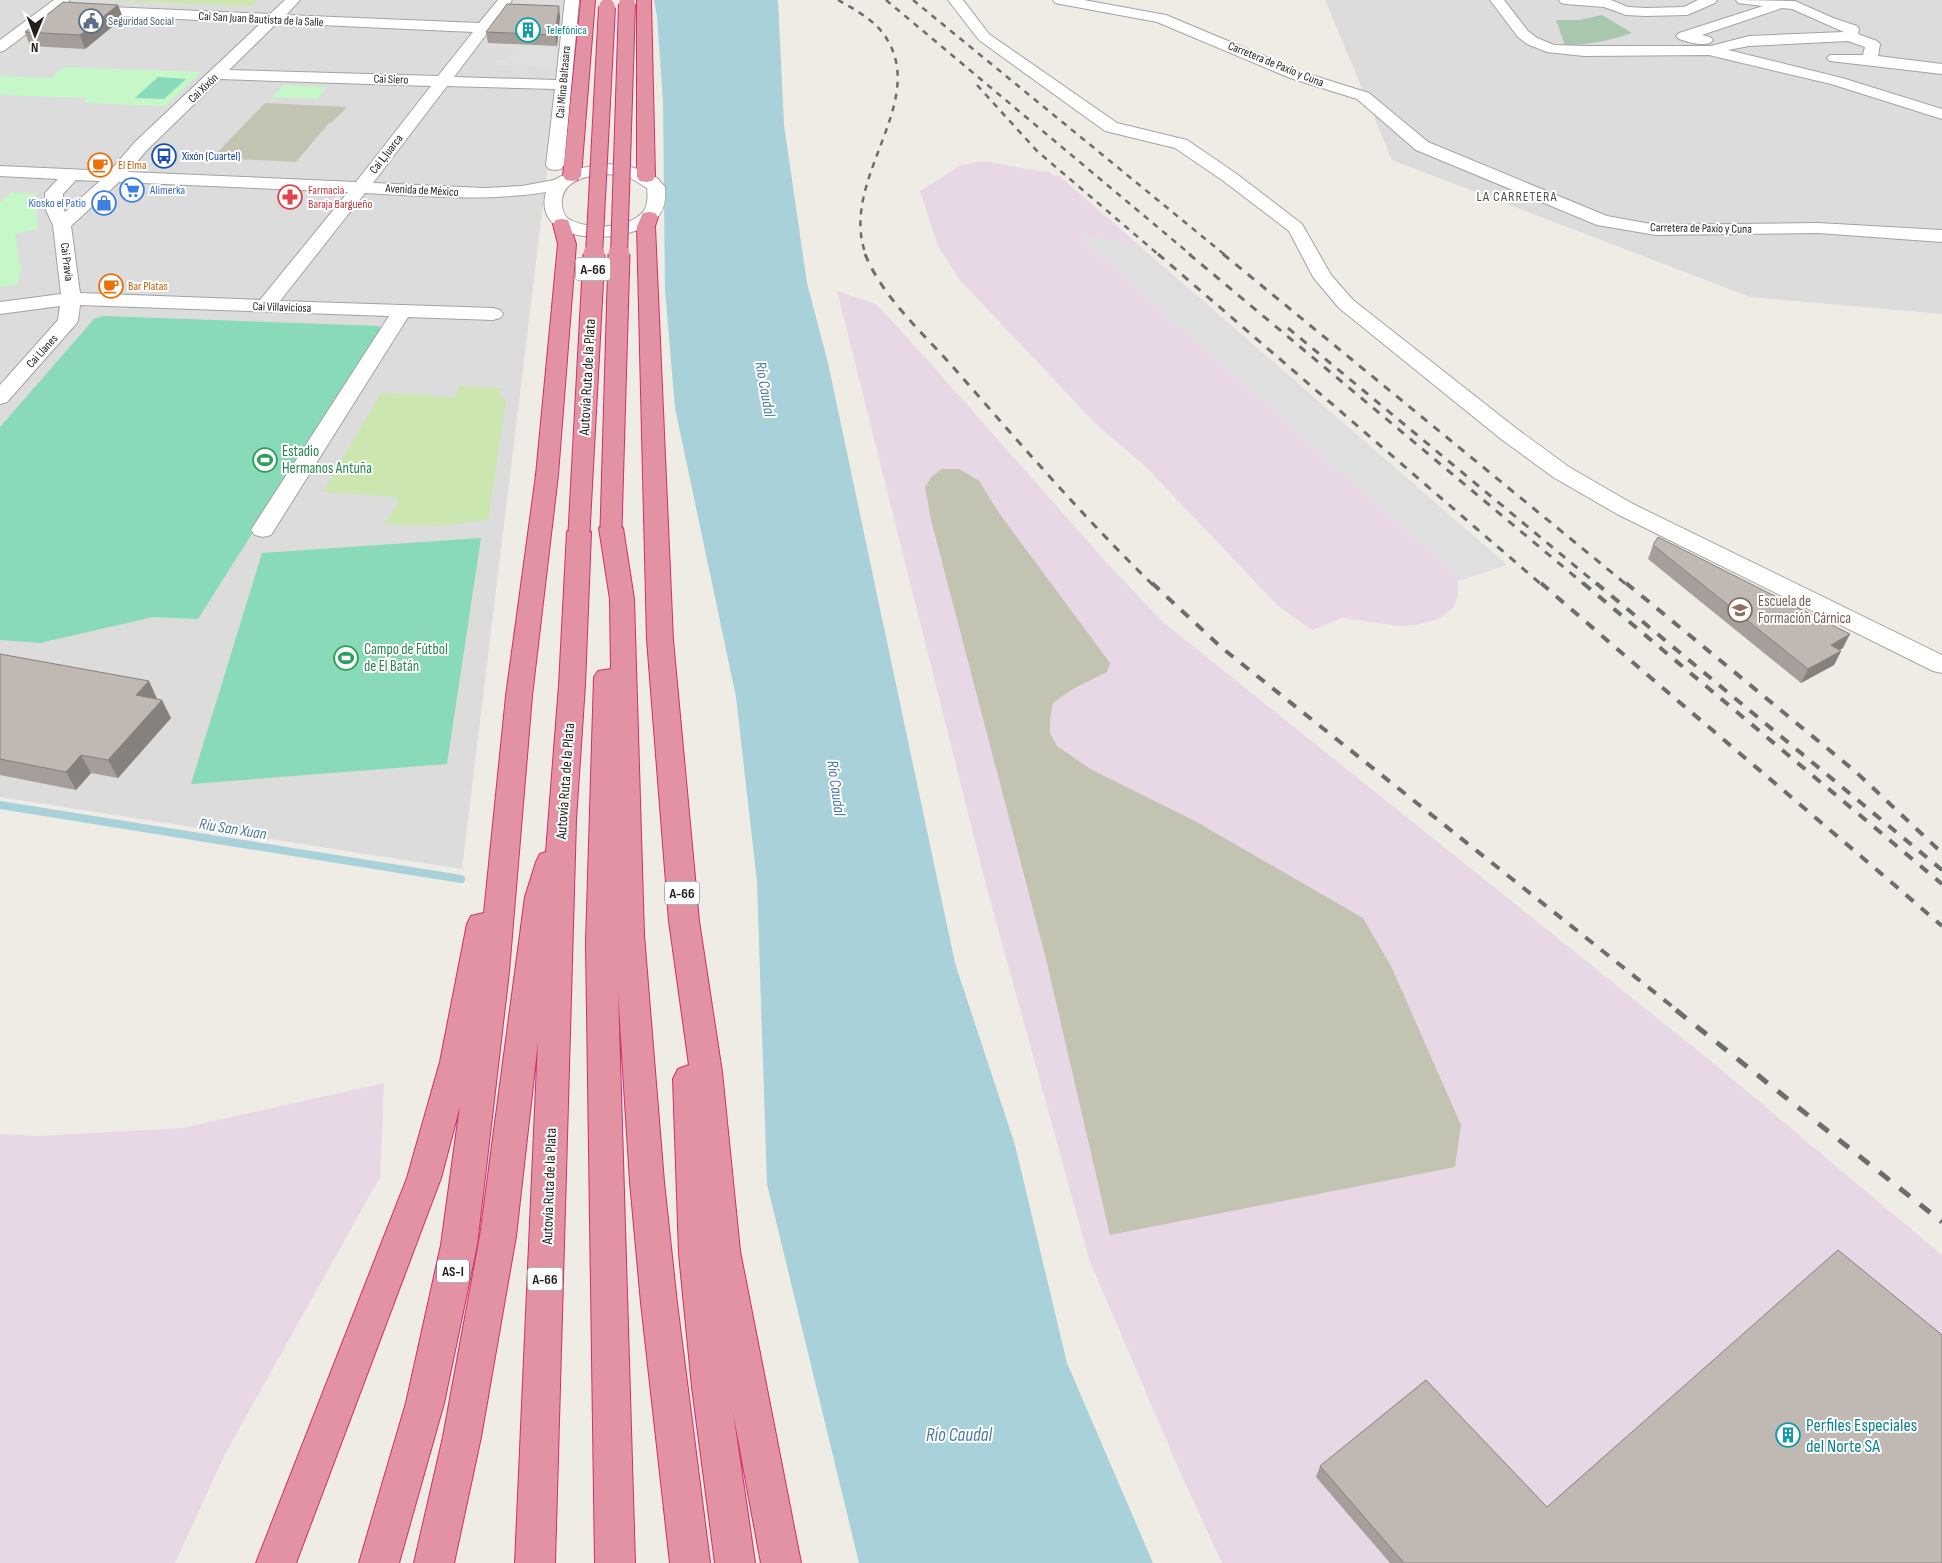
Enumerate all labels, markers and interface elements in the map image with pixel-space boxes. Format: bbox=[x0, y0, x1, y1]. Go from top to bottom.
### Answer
public building icon: Seguridad Social bbox=[78, 8, 104, 34]
street label: Cai San Juan Bautista de la Salle bbox=[198, 9, 324, 30]
north arrow bbox=[10, 10, 60, 60]
place label: Seguridad Social bbox=[108, 14, 174, 29]
building icon: Telefónica bbox=[515, 17, 541, 43]
place label: Telefónica bbox=[546, 23, 587, 38]
street label: Carretera de Paxío y Cuna bbox=[1226, 38, 1326, 91]
text: N bbox=[31, 39, 39, 56]
street label: Cai Mina Baltasara bbox=[553, 45, 574, 119]
street label: Cai Xixón bbox=[185, 70, 222, 106]
street label: Cai Siero bbox=[373, 71, 409, 88]
street label: Cai Ḷḷuarca bbox=[366, 131, 407, 177]
bus stop icon: Xixón (Cuartel) bbox=[151, 143, 177, 169]
place label: Xixón (Cuartel) bbox=[181, 149, 240, 164]
cafe icon: El Elma bbox=[87, 152, 113, 178]
place label: El Elma bbox=[118, 158, 147, 173]
supermarket icon: Alimerka bbox=[119, 177, 145, 203]
street label: Avenida de México bbox=[384, 181, 459, 200]
place label: Alimerka bbox=[149, 183, 186, 198]
place label: Farmacia Baraja Bargueño bbox=[308, 183, 372, 212]
pharmacy icon: Farmacia Baraja Bargueño bbox=[277, 184, 303, 210]
district label: LA CARRETERA bbox=[1477, 188, 1557, 205]
shop icon: Kiosko el Patio bbox=[91, 190, 117, 216]
place label: Kiosko el Patio bbox=[28, 196, 86, 211]
street label: Carretera de Paxío y Cuna bbox=[1650, 220, 1752, 237]
street label: Cai Pravia bbox=[57, 242, 76, 283]
road number: A-66 bbox=[576, 258, 610, 280]
cafe icon: Bar Platas bbox=[98, 273, 124, 299]
place label: Bar Platas bbox=[128, 279, 168, 294]
street label: Cai Villaviciosa bbox=[252, 299, 312, 316]
street label: Autovía Ruta de la Plata bbox=[575, 318, 600, 437]
street label: Cai Llanes bbox=[23, 331, 61, 371]
water label: Río Caudal bbox=[750, 360, 779, 419]
place label: Estadio Hermanos Antuña bbox=[282, 442, 372, 478]
sports icon: Estadio Hermanos Antuña bbox=[252, 447, 278, 473]
place label: Escuela de Formación Cárnica bbox=[1758, 592, 1851, 628]
school or university icon: Escuela de Formación Cárnica bbox=[1727, 597, 1753, 623]
place label: Campo de Fútbol de El Batán bbox=[364, 640, 448, 676]
sports icon: Campo de Fútbol de El Batán bbox=[333, 645, 359, 671]
street label: Autovía Ruta de la Plata bbox=[552, 722, 579, 841]
water label: Río Caudal bbox=[822, 759, 849, 818]
water label: Ríu San Xuan bbox=[198, 815, 268, 844]
road number: A-66 bbox=[664, 881, 700, 904]
street label: Autovía Ruta de la Plata bbox=[538, 1127, 561, 1246]
road number: AS-I bbox=[437, 1260, 469, 1282]
road number: A-66 bbox=[528, 1268, 562, 1290]
place label: Perfiles Especiales del Norte SA bbox=[1806, 1415, 1917, 1457]
building icon: Perfiles Especiales del Norte SA bbox=[1775, 1422, 1801, 1448]
water label: Río Caudal bbox=[926, 1424, 993, 1447]

